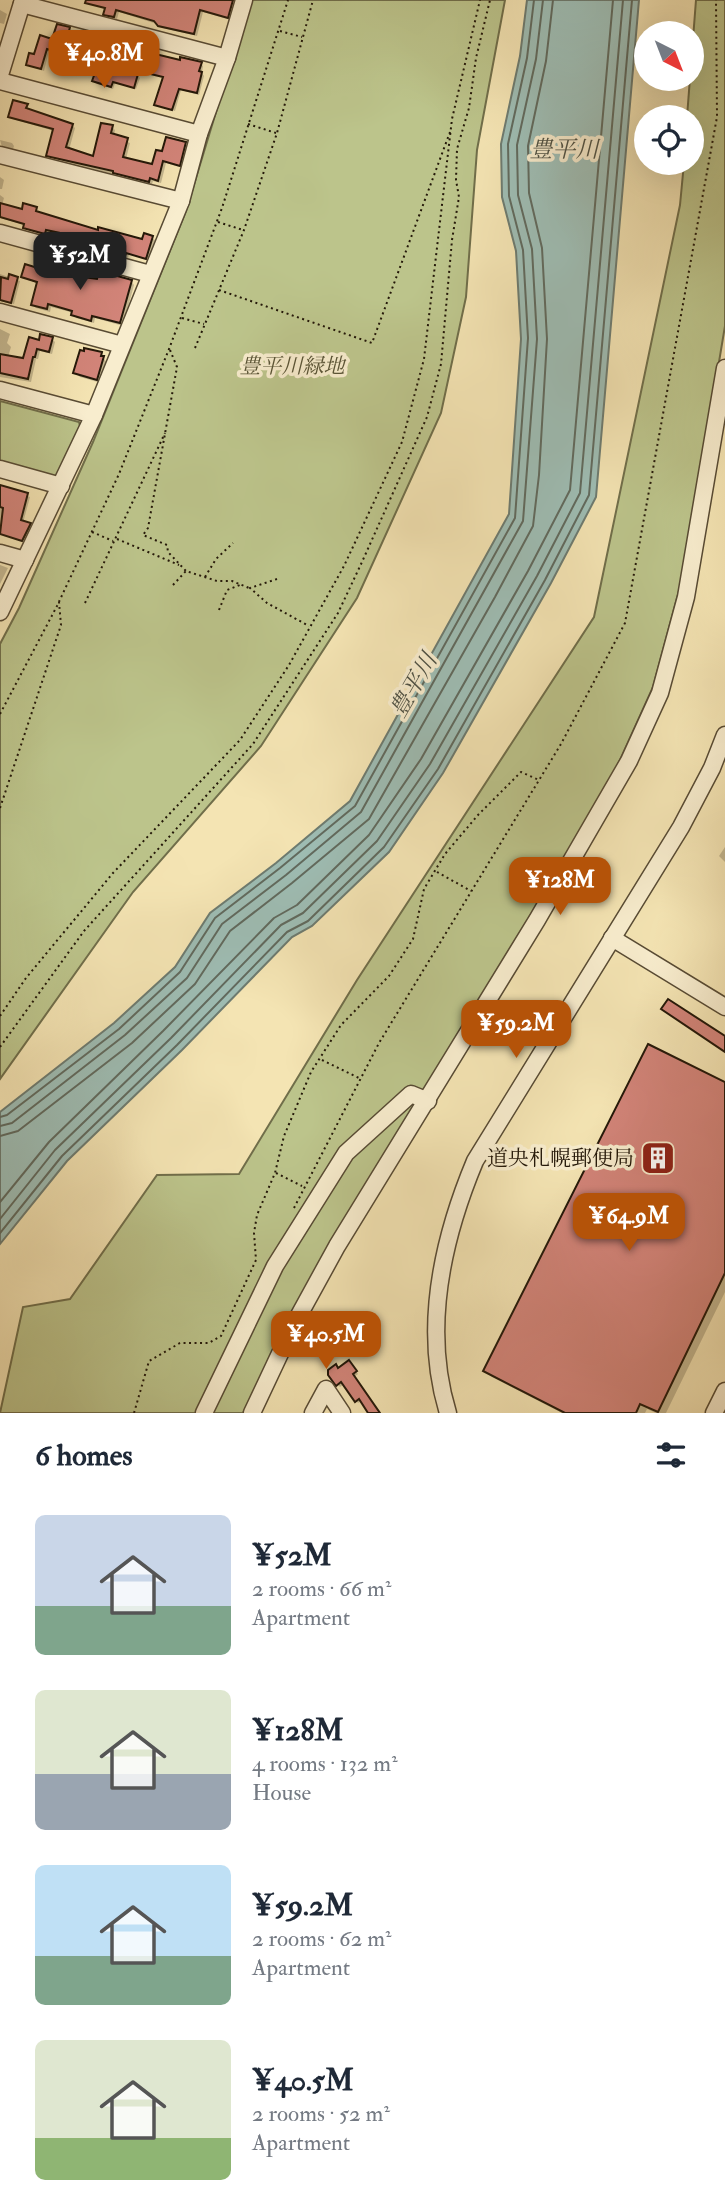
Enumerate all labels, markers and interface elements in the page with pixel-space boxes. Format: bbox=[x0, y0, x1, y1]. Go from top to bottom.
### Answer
north arrow bbox=[634, 21, 704, 91]
map controls bbox=[634, 21, 704, 175]
pin: ¥40.8M bbox=[47, 31, 161, 90]
text: ¥40.8M bbox=[65, 38, 144, 67]
button: locate bbox=[634, 105, 704, 175]
water label: 豊平川 bbox=[530, 135, 602, 164]
pin: ¥52M bbox=[39, 232, 121, 292]
text: ¥52M bbox=[49, 240, 111, 269]
park label: 豊平川緑地 bbox=[240, 353, 346, 380]
water label: 豊平川 bbox=[384, 646, 445, 722]
pin: ¥128M bbox=[511, 858, 609, 917]
text: ¥128M bbox=[525, 865, 595, 894]
pin: ¥59.2M bbox=[459, 1000, 573, 1060]
text: ¥59.2M bbox=[477, 1008, 555, 1037]
building icon: 道央札幌郵便局 bbox=[639, 1139, 677, 1177]
place label: 道央札幌郵便局 bbox=[487, 1145, 634, 1172]
pin: ¥64.9M bbox=[572, 1194, 686, 1253]
text: ¥64.9M bbox=[589, 1201, 669, 1230]
pin: ¥40.5M bbox=[269, 1312, 383, 1371]
text: ¥40.5M bbox=[287, 1319, 365, 1348]
icon: filters bbox=[652, 1436, 690, 1474]
text: 6 homes bbox=[35, 1437, 133, 1474]
text: ¥52M bbox=[252, 1537, 332, 1574]
icon: home bbox=[91, 1543, 175, 1627]
text: 2 rooms · 66 m² bbox=[252, 1574, 391, 1603]
text: Apartment bbox=[252, 1603, 350, 1632]
text: ¥128M bbox=[252, 1712, 344, 1749]
icon: home bbox=[91, 1718, 175, 1802]
text: 4 rooms · 132 m² bbox=[252, 1749, 398, 1778]
text: House bbox=[252, 1778, 311, 1807]
text: ¥59.2M bbox=[252, 1887, 353, 1924]
icon: home bbox=[91, 1893, 175, 1977]
text: 2 rooms · 62 m² bbox=[252, 1924, 391, 1953]
text: Apartment bbox=[252, 1953, 350, 1982]
text: ¥40.5M bbox=[252, 2062, 354, 2099]
icon: home bbox=[91, 2068, 175, 2152]
text: 2 rooms · 52 m² bbox=[252, 2099, 390, 2128]
text: Apartment bbox=[252, 2128, 350, 2157]

